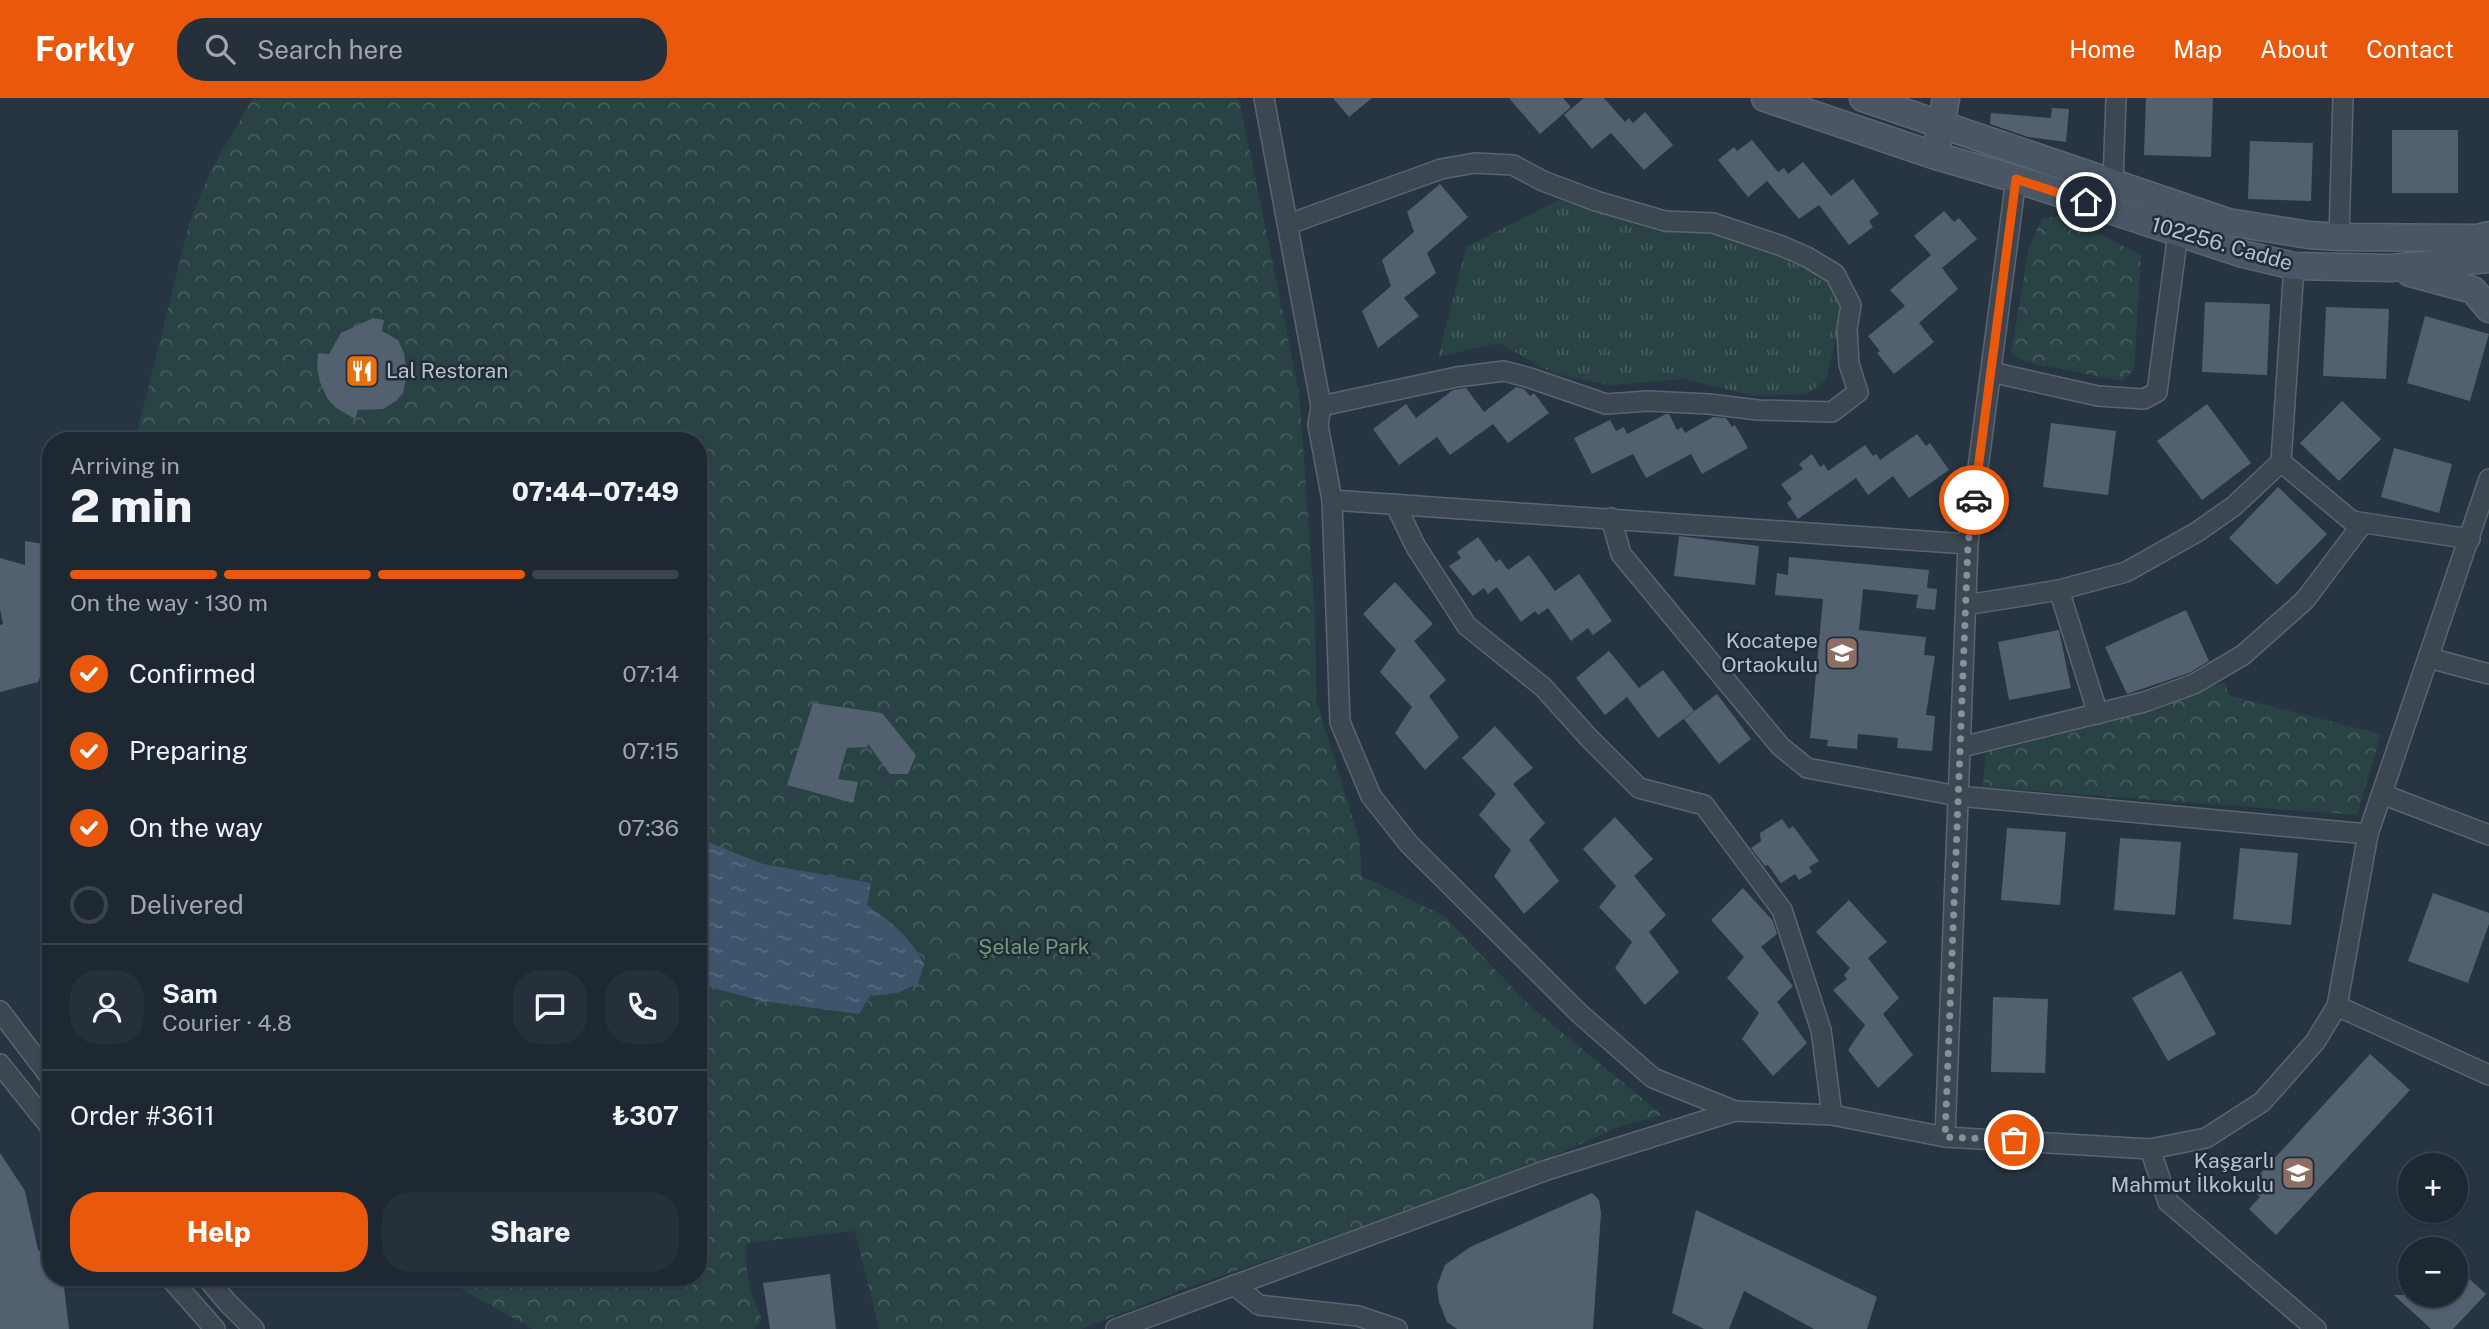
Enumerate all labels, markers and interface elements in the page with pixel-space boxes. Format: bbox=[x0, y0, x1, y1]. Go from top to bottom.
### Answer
search box bbox=[177, 18, 667, 81]
text: Forkly bbox=[35, 30, 135, 68]
icon: search bbox=[201, 30, 239, 68]
text: Search here bbox=[257, 34, 403, 65]
text: Home bbox=[2069, 35, 2135, 63]
text: Map bbox=[2173, 35, 2222, 63]
text: About bbox=[2260, 35, 2328, 63]
text: Contact bbox=[2366, 35, 2454, 63]
pin bbox=[2056, 172, 2116, 232]
icon: home bbox=[2067, 183, 2105, 221]
street label: 102256. Cadde bbox=[2149, 211, 2296, 276]
restaurant icon: Lal Restoran bbox=[343, 352, 381, 390]
place label: Lal Restoran bbox=[386, 358, 508, 383]
text: Arriving in bbox=[70, 452, 180, 479]
courier bbox=[1939, 465, 2009, 535]
text: 07:44–07:49 bbox=[512, 476, 679, 507]
text: 2 min bbox=[70, 478, 192, 532]
icon: car bbox=[1955, 481, 1993, 519]
text: On the way · 130 m bbox=[70, 589, 268, 616]
place label: Kocatepe Ortaokulu bbox=[1721, 628, 1818, 677]
school or university icon: Kocatepe Ortaokulu bbox=[1823, 634, 1861, 672]
icon: check bbox=[70, 655, 108, 693]
text: Confirmed bbox=[129, 658, 256, 689]
text: 07:14 bbox=[623, 660, 679, 687]
icon: check bbox=[70, 732, 108, 770]
text: Preparing bbox=[129, 735, 248, 766]
text: 07:15 bbox=[622, 737, 679, 764]
icon: check bbox=[70, 809, 108, 847]
text: On the way bbox=[129, 812, 263, 843]
text: 07:36 bbox=[618, 814, 679, 841]
text: Delivered bbox=[129, 889, 244, 920]
park label: Şelale Park bbox=[978, 934, 1090, 959]
button: person bbox=[70, 970, 144, 1044]
button: chat bbox=[513, 970, 587, 1044]
button: phone bbox=[605, 970, 679, 1044]
text: Sam bbox=[162, 978, 218, 1009]
text: Courier · 4.8 bbox=[162, 1009, 292, 1036]
text: Order #3611 bbox=[70, 1100, 215, 1131]
text: ₺307 bbox=[612, 1100, 679, 1131]
pin bbox=[1984, 1110, 2044, 1170]
icon: bag bbox=[1995, 1121, 2033, 1159]
place label: Kaşgarlı Mahmut İlkokulu bbox=[2111, 1148, 2274, 1197]
map controls bbox=[2398, 1153, 2468, 1307]
button: + bbox=[2398, 1153, 2468, 1223]
school or university icon: Kaşgarlı Mahmut İlkokulu bbox=[2279, 1154, 2317, 1192]
button: Help bbox=[70, 1192, 368, 1272]
button: Share bbox=[382, 1192, 679, 1272]
button: − bbox=[2398, 1237, 2468, 1307]

